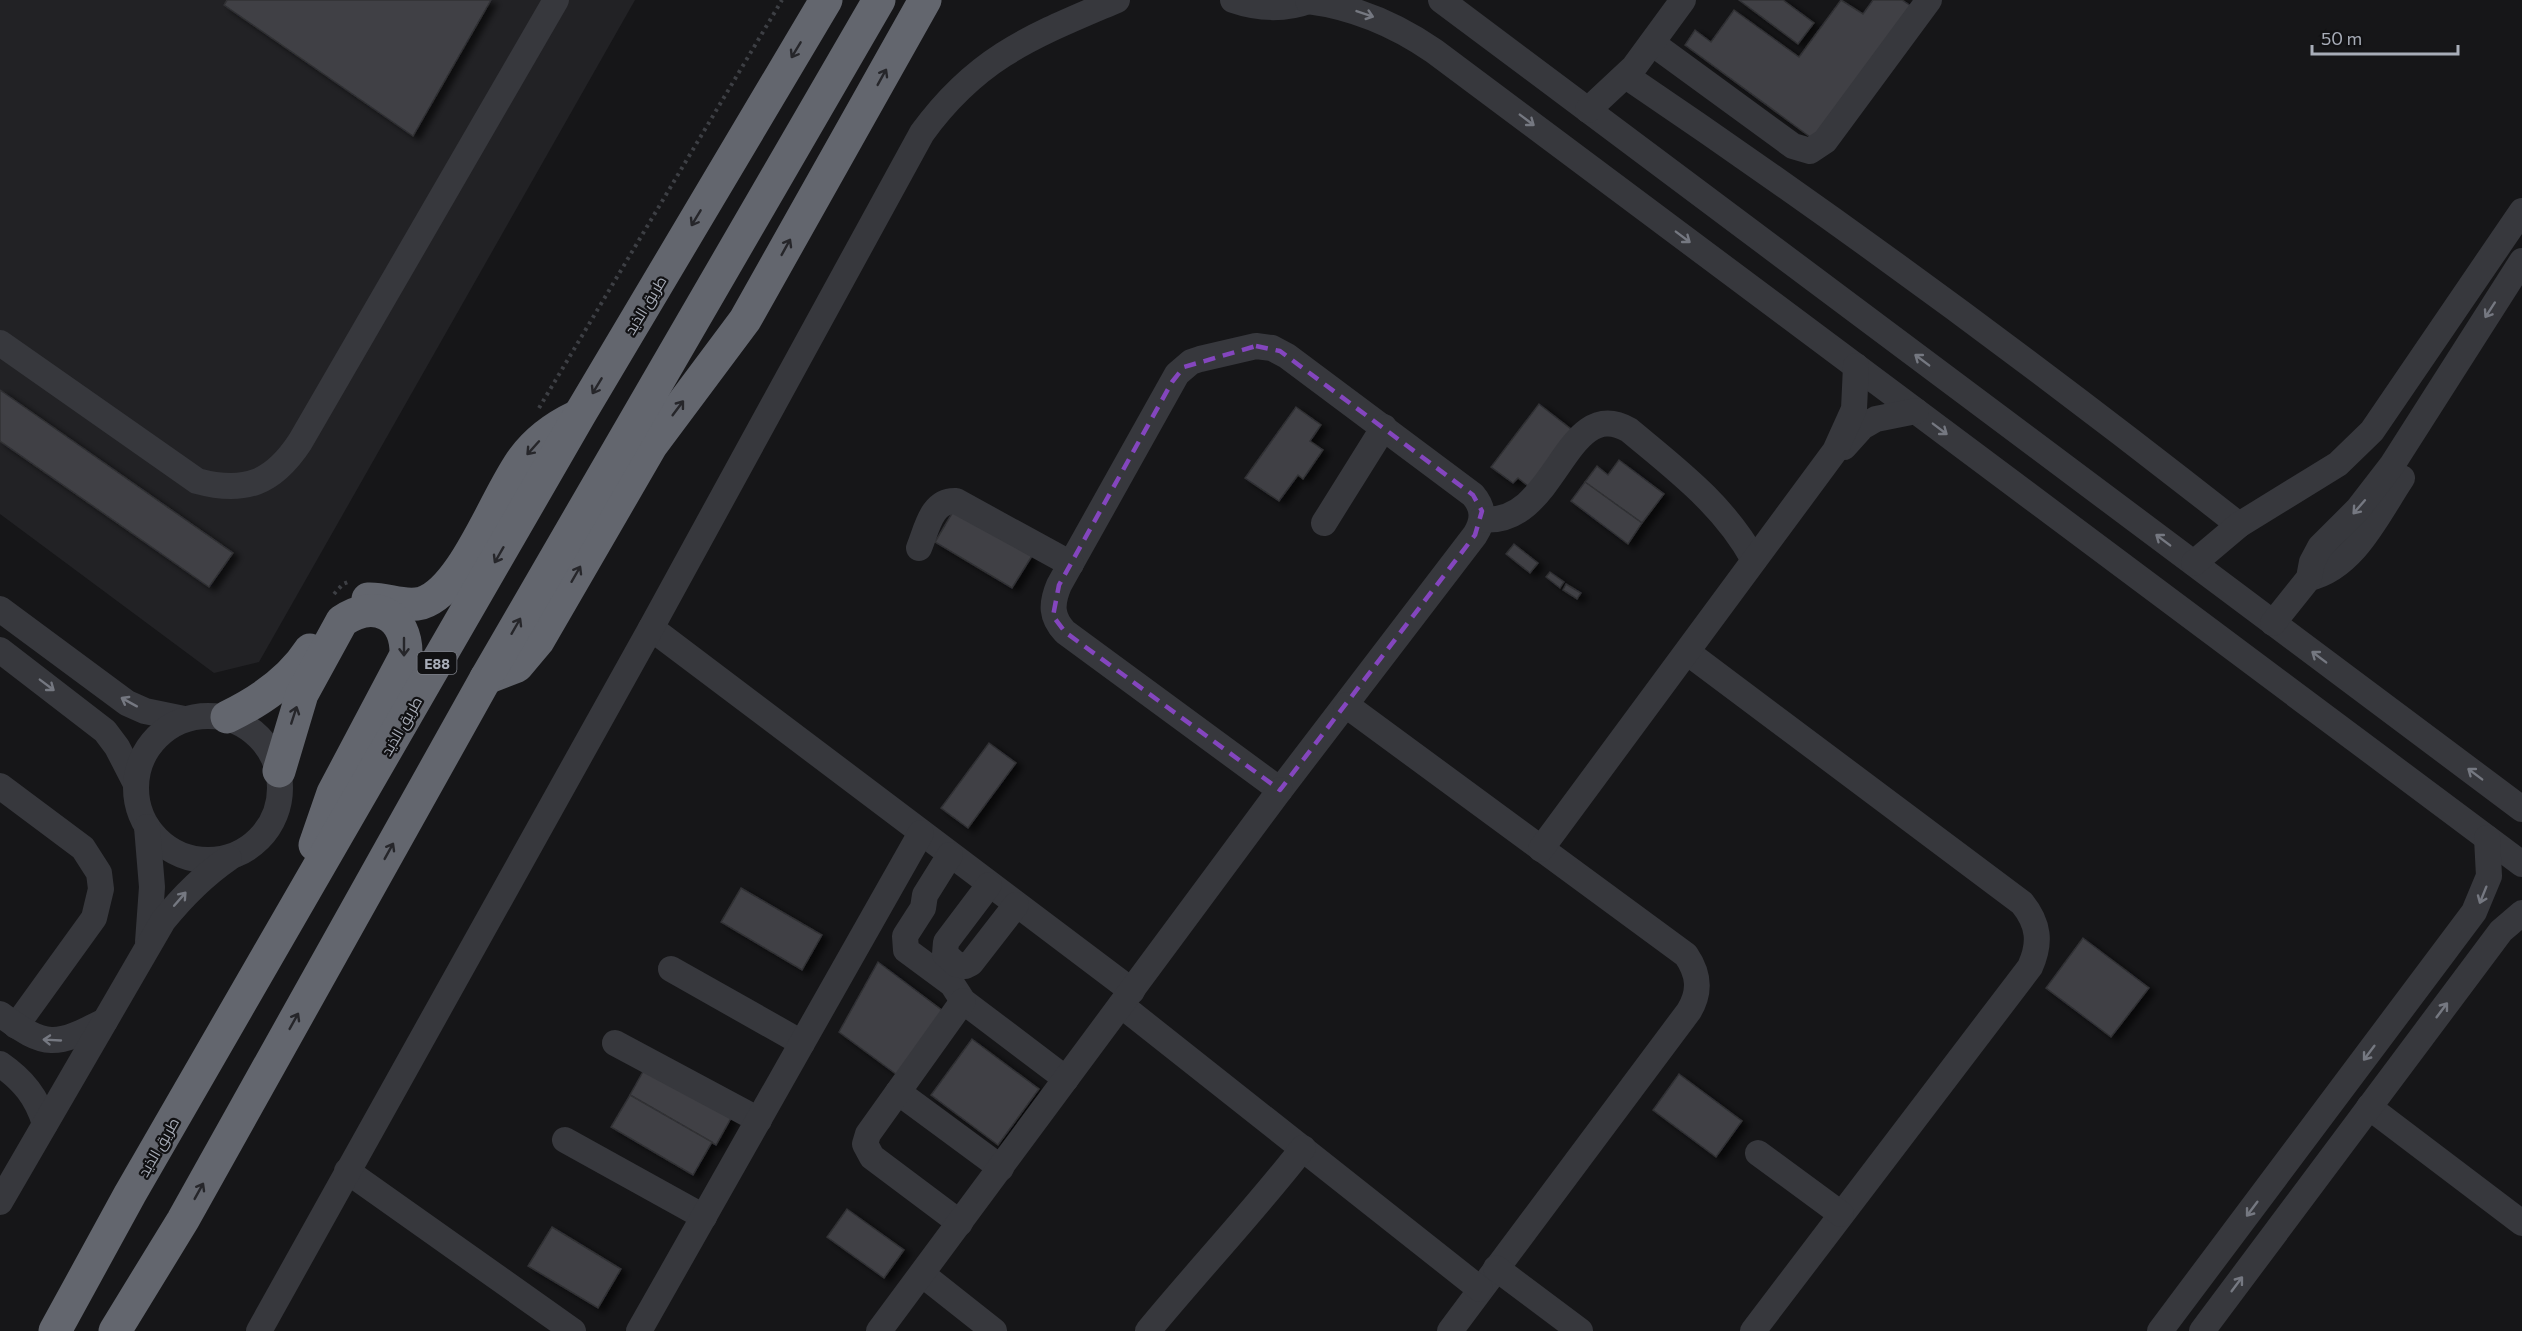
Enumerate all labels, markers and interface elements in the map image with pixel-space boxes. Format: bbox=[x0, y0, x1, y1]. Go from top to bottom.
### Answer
one-way arrow bbox=[1355, 9, 1374, 20]
scale bar bbox=[2312, 18, 2458, 56]
text: 50 m bbox=[2321, 27, 2362, 49]
one-way arrow bbox=[789, 41, 801, 58]
one-way arrow bbox=[876, 69, 888, 86]
one-way arrow bbox=[1518, 114, 1534, 127]
one-way arrow bbox=[690, 209, 702, 226]
one-way arrow bbox=[1675, 230, 1691, 243]
one-way arrow bbox=[780, 239, 792, 256]
street label: طريق الذيد bbox=[620, 272, 671, 339]
one-way arrow bbox=[2483, 301, 2496, 318]
one-way arrow bbox=[1915, 354, 1931, 367]
one-way arrow bbox=[591, 377, 603, 394]
one-way arrow bbox=[672, 401, 684, 417]
one-way arrow bbox=[1932, 423, 1948, 436]
one-way arrow bbox=[526, 440, 540, 455]
one-way arrow bbox=[2352, 499, 2366, 514]
one-way arrow bbox=[2155, 534, 2171, 546]
one-way arrow bbox=[493, 546, 505, 563]
one-way arrow bbox=[570, 566, 582, 583]
one-way arrow bbox=[510, 618, 522, 635]
one-way arrow bbox=[399, 637, 410, 657]
one-way arrow bbox=[2311, 650, 2327, 663]
road number: E88 bbox=[418, 652, 456, 674]
one-way arrow bbox=[38, 679, 54, 692]
street label: طريق الذيد bbox=[377, 693, 427, 760]
one-way arrow bbox=[120, 696, 137, 708]
one-way arrow bbox=[290, 706, 301, 725]
one-way arrow bbox=[2468, 767, 2484, 780]
one-way arrow bbox=[384, 842, 396, 859]
one-way arrow bbox=[2477, 885, 2488, 904]
one-way arrow bbox=[173, 892, 187, 907]
one-way arrow bbox=[2435, 1002, 2448, 1018]
one-way arrow bbox=[288, 1013, 300, 1030]
one-way arrow bbox=[42, 1034, 62, 1045]
one-way arrow bbox=[2362, 1044, 2375, 1060]
street label: طريق الذيد bbox=[134, 1114, 184, 1181]
one-way arrow bbox=[193, 1183, 205, 1200]
one-way arrow bbox=[2245, 1200, 2258, 1216]
one-way arrow bbox=[2231, 1277, 2244, 1293]

